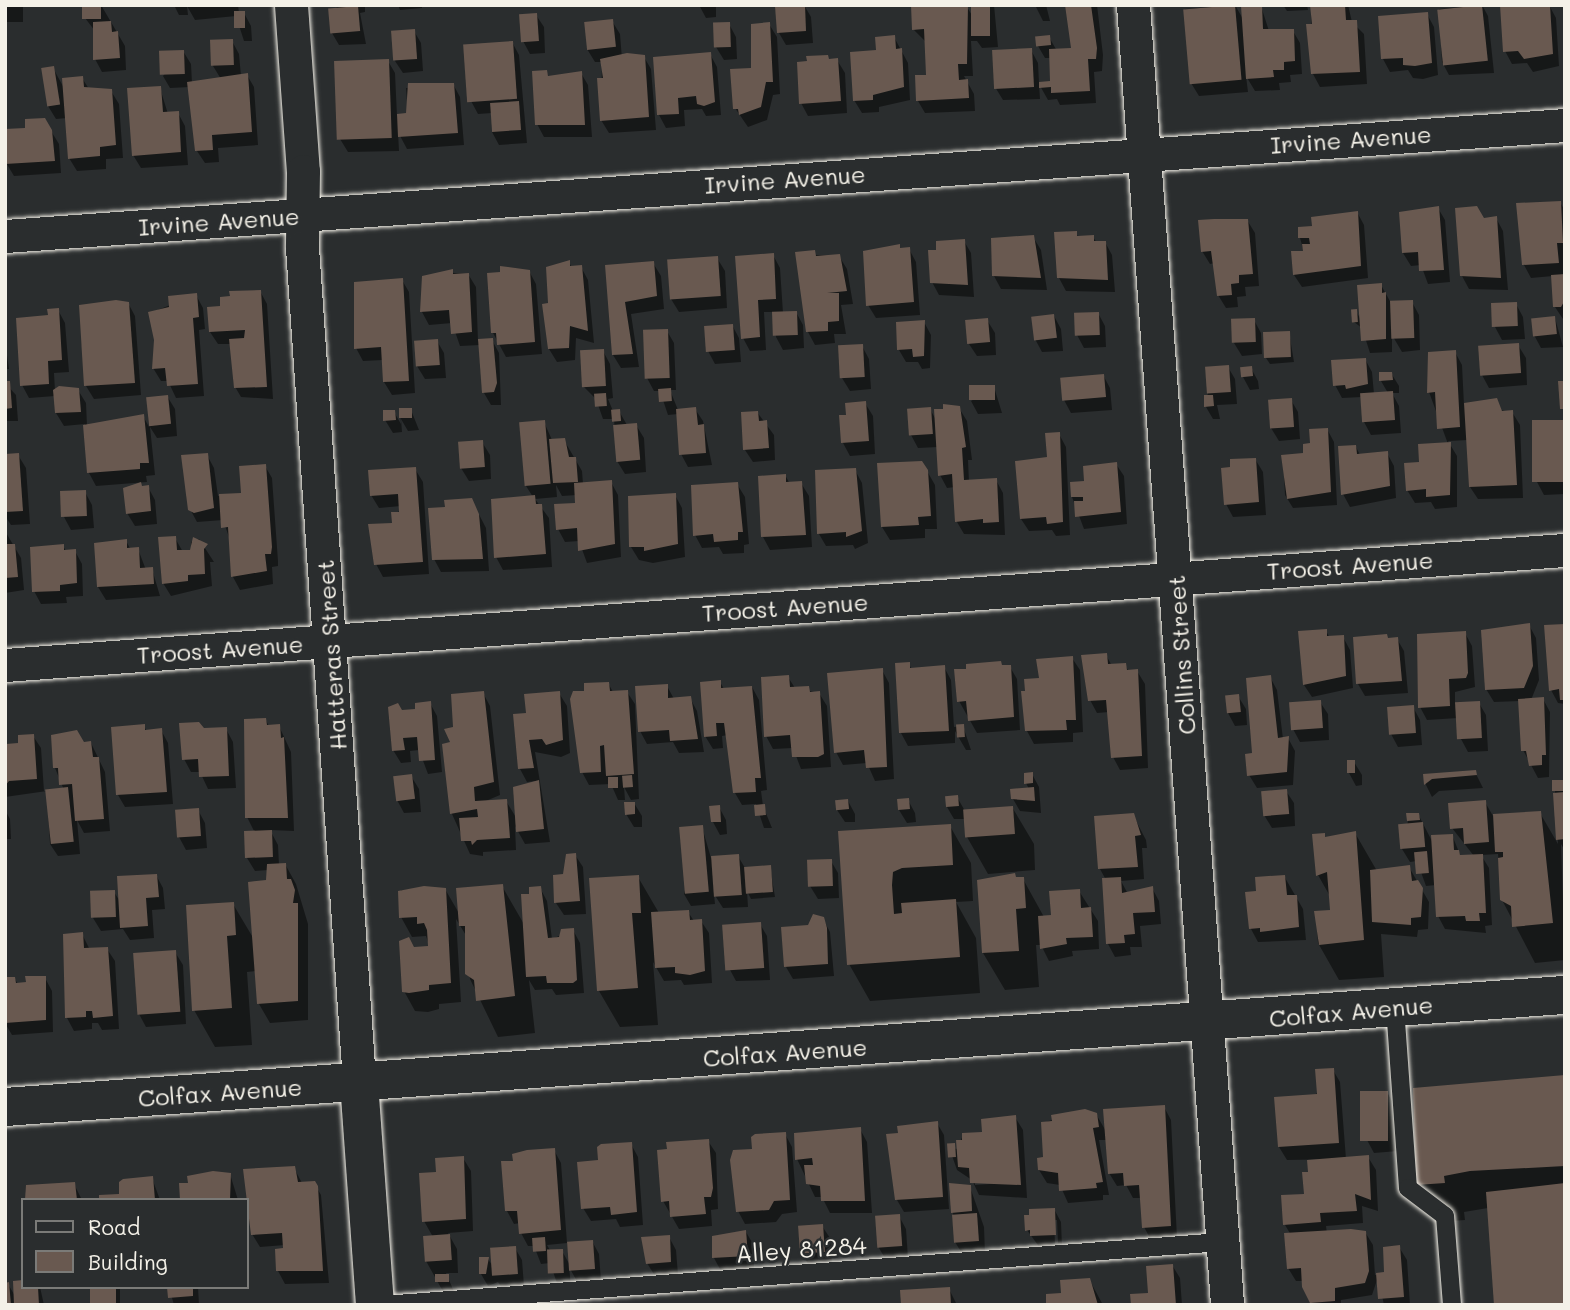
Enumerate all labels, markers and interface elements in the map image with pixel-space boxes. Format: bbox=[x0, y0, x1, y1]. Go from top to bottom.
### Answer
street label: Irvine Avenue bbox=[1269, 119, 1433, 159]
street label: Irvine Avenue bbox=[703, 159, 867, 199]
street label: Irvine Avenue bbox=[137, 201, 301, 241]
street label: Troost Avenue bbox=[1266, 545, 1434, 585]
street label: Hatteras Street bbox=[310, 559, 352, 751]
street label: Collins Street bbox=[1161, 574, 1201, 736]
street label: Troost Avenue bbox=[701, 587, 869, 627]
street label: Troost Avenue bbox=[136, 629, 304, 669]
street label: Colfax Avenue bbox=[1268, 989, 1434, 1033]
street label: Colfax Avenue bbox=[702, 1032, 868, 1072]
street label: Colfax Avenue bbox=[137, 1072, 303, 1112]
legend bbox=[21, 1198, 248, 1289]
text: Road bbox=[88, 1213, 140, 1240]
street label: Alley 81284 bbox=[735, 1230, 867, 1268]
text: Building bbox=[88, 1248, 168, 1275]

